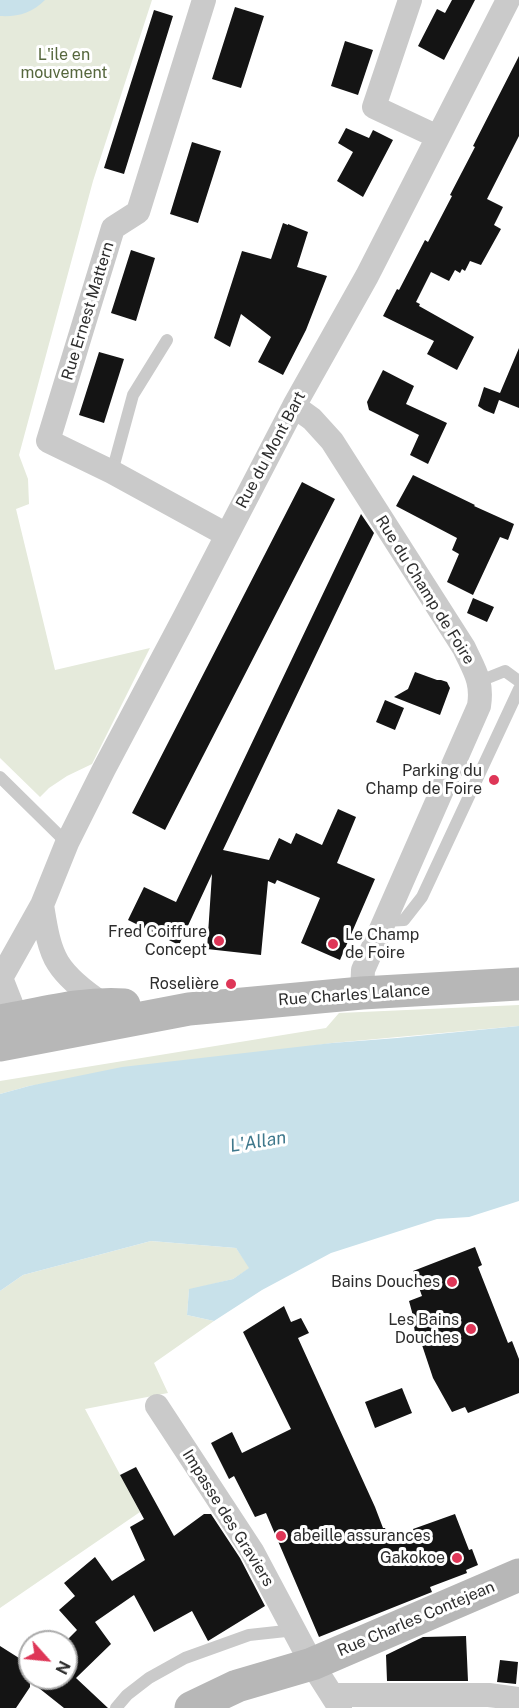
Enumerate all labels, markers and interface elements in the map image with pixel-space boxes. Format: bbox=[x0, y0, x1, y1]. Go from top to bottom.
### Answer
park label: L'ile en mouvement bbox=[20, 45, 108, 83]
street label: Rue Ernest Mattern bbox=[58, 239, 118, 383]
street label: Rue du Mont Bart bbox=[232, 388, 310, 512]
street label: Rue du Champ de Foire bbox=[371, 512, 479, 668]
place label: Parking du Champ de Foire bbox=[366, 761, 482, 799]
marker: Parking du Champ de Foire bbox=[487, 773, 501, 787]
place label: Fred Coiffure Concept bbox=[108, 922, 207, 960]
place label: Le Champ de Foire bbox=[345, 925, 419, 963]
marker: Fred Coiffure Concept bbox=[212, 934, 226, 948]
marker: Le Champ de Foire bbox=[326, 937, 340, 951]
place label: Roselière bbox=[149, 974, 219, 994]
marker: Roselière bbox=[224, 977, 238, 991]
street label: Rue Charles Lalance bbox=[277, 980, 431, 1010]
water label: L'Allan bbox=[228, 1127, 288, 1157]
place label: Bains Douches bbox=[331, 1272, 440, 1292]
marker: Bains Douches bbox=[445, 1275, 459, 1289]
place label: Les Bains Douches bbox=[388, 1310, 459, 1348]
marker: Les Bains Douches bbox=[464, 1322, 478, 1336]
street label: Impasse des Graviers bbox=[178, 1446, 278, 1590]
place label: abeille assurances bbox=[293, 1526, 431, 1546]
marker: abeille assurances bbox=[274, 1529, 288, 1543]
place label: Gakokoe bbox=[380, 1548, 445, 1568]
marker: Gakokoe bbox=[450, 1551, 464, 1565]
street label: Rue Charles Contejean bbox=[334, 1577, 498, 1661]
north arrow bbox=[18, 1630, 78, 1690]
text: N bbox=[51, 1658, 74, 1677]

